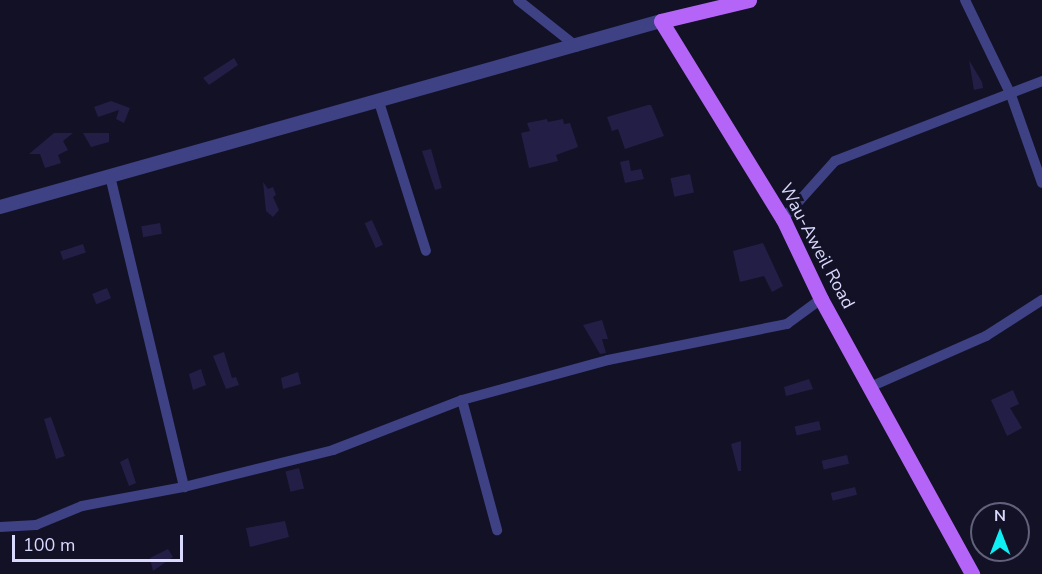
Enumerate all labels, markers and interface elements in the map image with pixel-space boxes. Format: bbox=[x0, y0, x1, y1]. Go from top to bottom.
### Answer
street label: Wau-Aweil Road bbox=[775, 180, 859, 312]
north arrow bbox=[970, 502, 1030, 562]
text: N bbox=[994, 505, 1006, 527]
scale bar bbox=[15, 523, 186, 561]
text: 100 m bbox=[23, 533, 75, 557]

